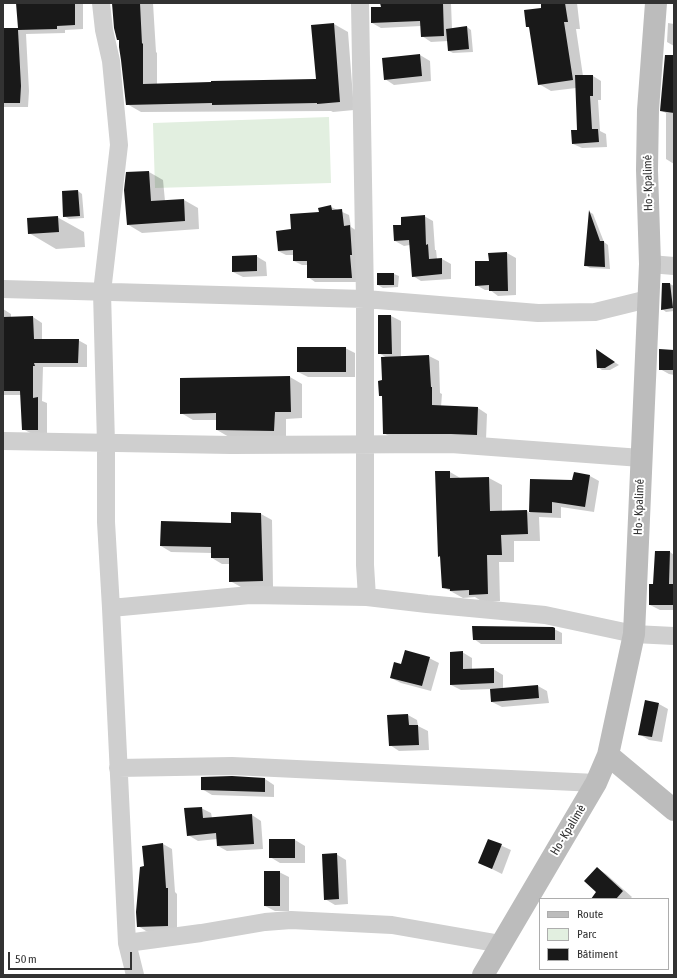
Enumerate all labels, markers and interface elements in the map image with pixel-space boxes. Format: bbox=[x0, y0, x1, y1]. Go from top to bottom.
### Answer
street label: Ho - Kpalimé bbox=[640, 155, 656, 211]
street label: Ho - Kpalimé bbox=[631, 479, 647, 535]
street label: Ho - Kpalimé bbox=[547, 802, 589, 858]
legend bbox=[539, 898, 669, 970]
text: Route bbox=[577, 907, 603, 921]
text: Parc bbox=[577, 927, 596, 941]
scale bar bbox=[10, 944, 134, 970]
text: Bâtiment bbox=[577, 947, 618, 961]
text: 50 m bbox=[15, 952, 37, 966]

